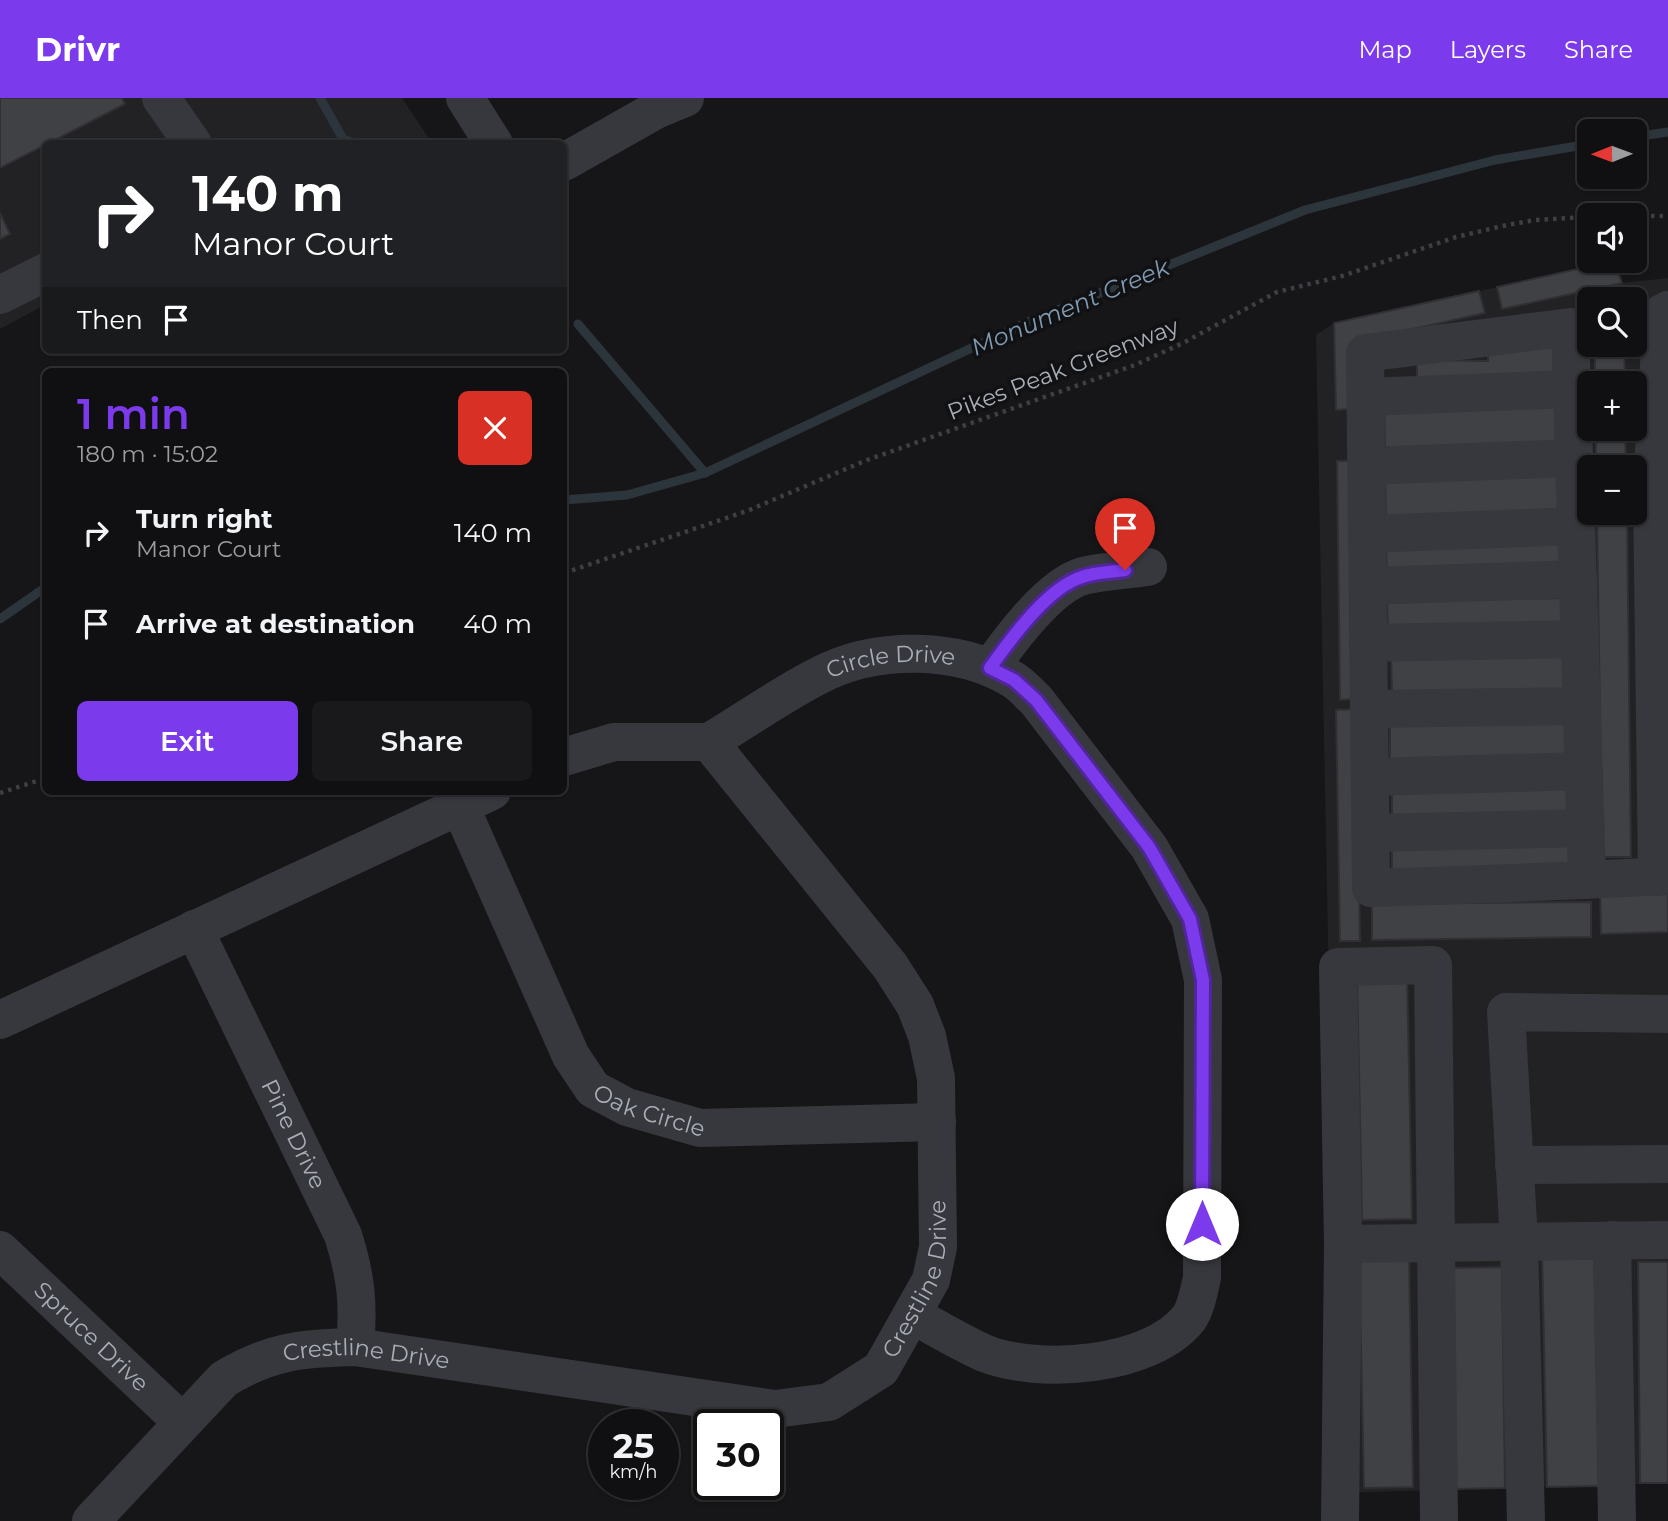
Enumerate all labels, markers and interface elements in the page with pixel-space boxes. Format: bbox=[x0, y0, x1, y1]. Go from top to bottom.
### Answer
text: Drivr bbox=[35, 29, 120, 69]
text: Map bbox=[1358, 35, 1412, 64]
text: Layers bbox=[1450, 35, 1526, 64]
text: Share bbox=[1564, 35, 1633, 64]
north arrow bbox=[1577, 119, 1647, 189]
map controls bbox=[1577, 119, 1647, 525]
text: 140 m bbox=[192, 164, 344, 223]
icon: right bbox=[77, 168, 168, 259]
button: sound bbox=[1577, 203, 1647, 273]
text: Manor Court bbox=[192, 224, 394, 263]
water label: Monument Creek bbox=[967, 251, 1175, 362]
button: search bbox=[1577, 287, 1647, 357]
icon: arrive bbox=[157, 301, 195, 339]
text: Then bbox=[77, 304, 143, 336]
street label: Pikes Peak Greenway bbox=[943, 312, 1183, 426]
button: + bbox=[1577, 371, 1647, 441]
text: 1 min bbox=[77, 388, 190, 440]
button: close bbox=[458, 391, 532, 465]
text: 180 m · 15:02 bbox=[77, 440, 218, 468]
button: − bbox=[1577, 455, 1647, 525]
pin bbox=[1095, 498, 1155, 570]
text: Turn right bbox=[136, 503, 272, 535]
icon: arrive bbox=[1106, 509, 1144, 547]
icon: right bbox=[77, 514, 115, 552]
text: 140 m bbox=[454, 517, 532, 549]
text: Manor Court bbox=[136, 535, 281, 563]
icon: arrive bbox=[77, 605, 115, 643]
text: Arrive at destination bbox=[136, 608, 415, 640]
text: 40 m bbox=[463, 608, 532, 640]
street label: Circle Drive bbox=[822, 640, 957, 684]
button: Exit bbox=[77, 701, 298, 781]
button: Share bbox=[312, 701, 532, 781]
street label: Pine Drive bbox=[255, 1075, 332, 1193]
street label: Oak Circle bbox=[588, 1078, 709, 1143]
position arrow bbox=[1165, 1187, 1239, 1261]
street label: Crestline Drive bbox=[876, 1200, 953, 1363]
street label: Spruce Drive bbox=[28, 1276, 155, 1397]
street label: Crestline Drive bbox=[280, 1333, 452, 1375]
speed limit sign: 30 bbox=[693, 1409, 784, 1500]
text: 25 bbox=[613, 1424, 654, 1467]
text: km/h bbox=[609, 1461, 658, 1483]

